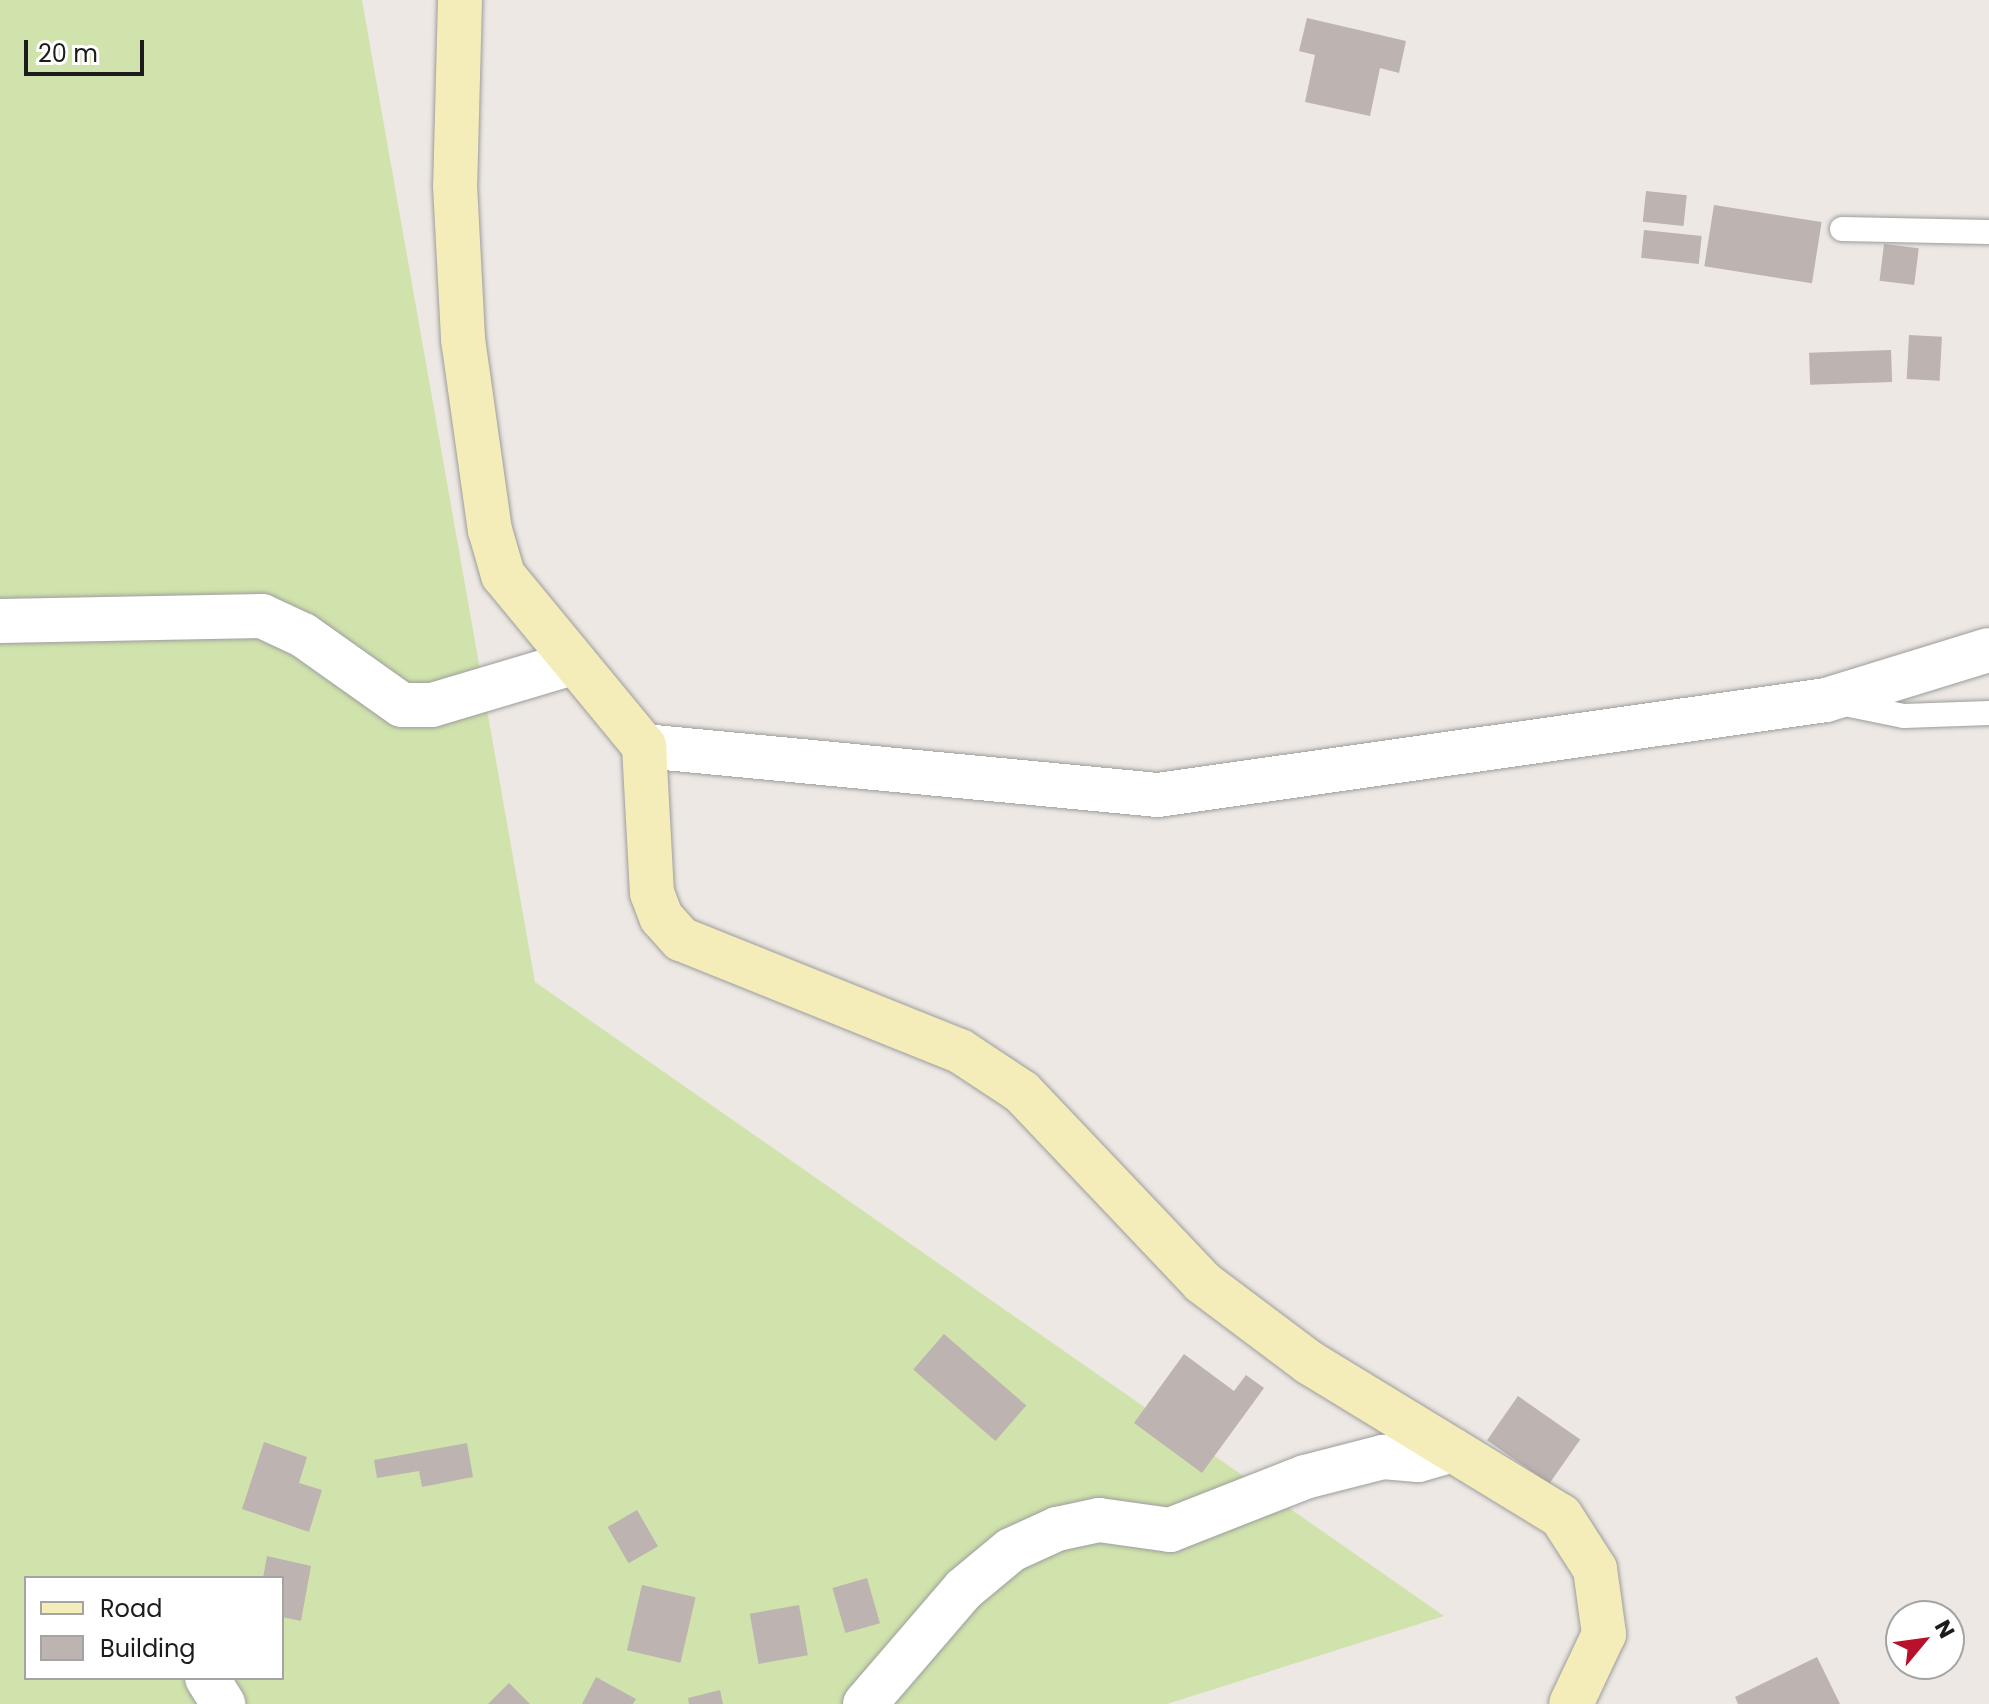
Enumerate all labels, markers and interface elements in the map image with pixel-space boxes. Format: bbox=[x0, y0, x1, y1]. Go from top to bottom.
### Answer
scale bar bbox=[28, 24, 148, 74]
text: 20 m bbox=[38, 37, 98, 70]
legend bbox=[24, 1576, 284, 1680]
text: Road bbox=[100, 1592, 162, 1625]
north arrow bbox=[1885, 1600, 1965, 1680]
text: N bbox=[1927, 1614, 1962, 1644]
text: Building bbox=[100, 1632, 196, 1665]

